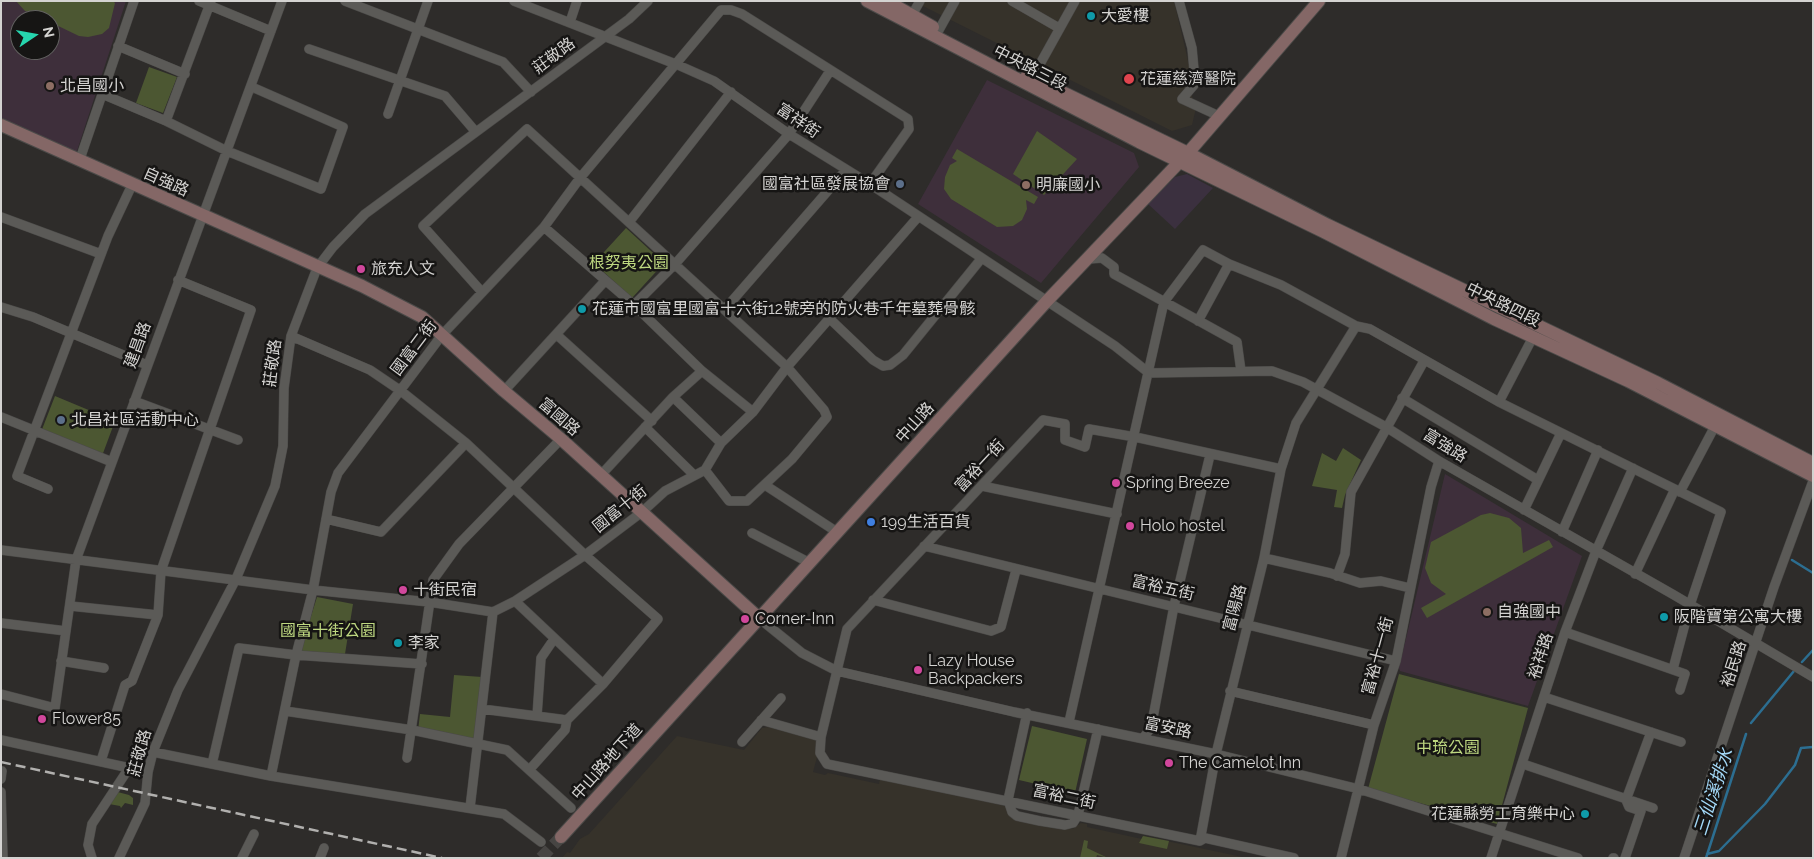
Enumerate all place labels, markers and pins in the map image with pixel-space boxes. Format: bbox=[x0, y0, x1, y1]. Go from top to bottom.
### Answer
place label: 大愛樓 bbox=[1101, 6, 1149, 26]
marker: 大愛樓 bbox=[1085, 10, 1097, 22]
place label: 花蓮慈濟醫院 bbox=[1140, 69, 1236, 89]
marker: 花蓮慈濟醫院 bbox=[1122, 72, 1136, 86]
place label: 北昌國小 bbox=[60, 76, 124, 96]
marker: 北昌國小 bbox=[44, 80, 56, 92]
place label: 國富社區發展協會 bbox=[762, 174, 890, 194]
place label: 明廉國小 bbox=[1036, 175, 1100, 195]
marker: 國富社區發展協會 bbox=[894, 178, 906, 190]
marker: 明廉國小 bbox=[1020, 179, 1032, 191]
place label: 旅充人文 bbox=[371, 259, 435, 279]
marker: 旅充人文 bbox=[355, 263, 367, 275]
place label: 花蓮市國富里國富十六街12號旁的防火巷千年墓葬骨骸 bbox=[592, 299, 975, 319]
marker: 花蓮市國富里國富十六街12號旁的防火巷千年墓葬骨骸 bbox=[576, 303, 588, 315]
place label: 北昌社區活動中心 bbox=[71, 410, 199, 430]
marker: 北昌社區活動中心 bbox=[55, 414, 67, 426]
place label: Spring Breeze bbox=[1126, 473, 1230, 493]
marker: Spring Breeze bbox=[1110, 477, 1122, 489]
place label: 199生活百貨 bbox=[881, 512, 971, 532]
marker: 199生活百貨 bbox=[865, 516, 877, 528]
place label: Holo hostel bbox=[1140, 516, 1225, 536]
marker: Holo hostel bbox=[1124, 520, 1136, 532]
place label: 十街民宿 bbox=[413, 580, 477, 600]
marker: 十街民宿 bbox=[397, 584, 409, 596]
place label: 自強國中 bbox=[1497, 602, 1561, 622]
marker: 自強國中 bbox=[1481, 606, 1493, 618]
place label: 阪階寶第公寓大樓 bbox=[1674, 607, 1802, 627]
place label: Corner-Inn bbox=[755, 609, 834, 629]
marker: 阪階寶第公寓大樓 bbox=[1658, 611, 1670, 623]
marker: Corner-Inn bbox=[739, 613, 751, 625]
place label: 李家 bbox=[408, 633, 440, 653]
marker: 李家 bbox=[392, 637, 404, 649]
place label: Lazy House Backpackers bbox=[928, 651, 1023, 689]
marker: Lazy House Backpackers bbox=[912, 664, 924, 676]
place label: Flower85 bbox=[52, 709, 121, 729]
marker: Flower85 bbox=[36, 713, 48, 725]
place label: The Camelot Inn bbox=[1179, 753, 1301, 773]
marker: The Camelot Inn bbox=[1163, 757, 1175, 769]
place label: 花蓮縣勞工育樂中心 bbox=[1431, 804, 1575, 824]
marker: 花蓮縣勞工育樂中心 bbox=[1579, 808, 1591, 820]

